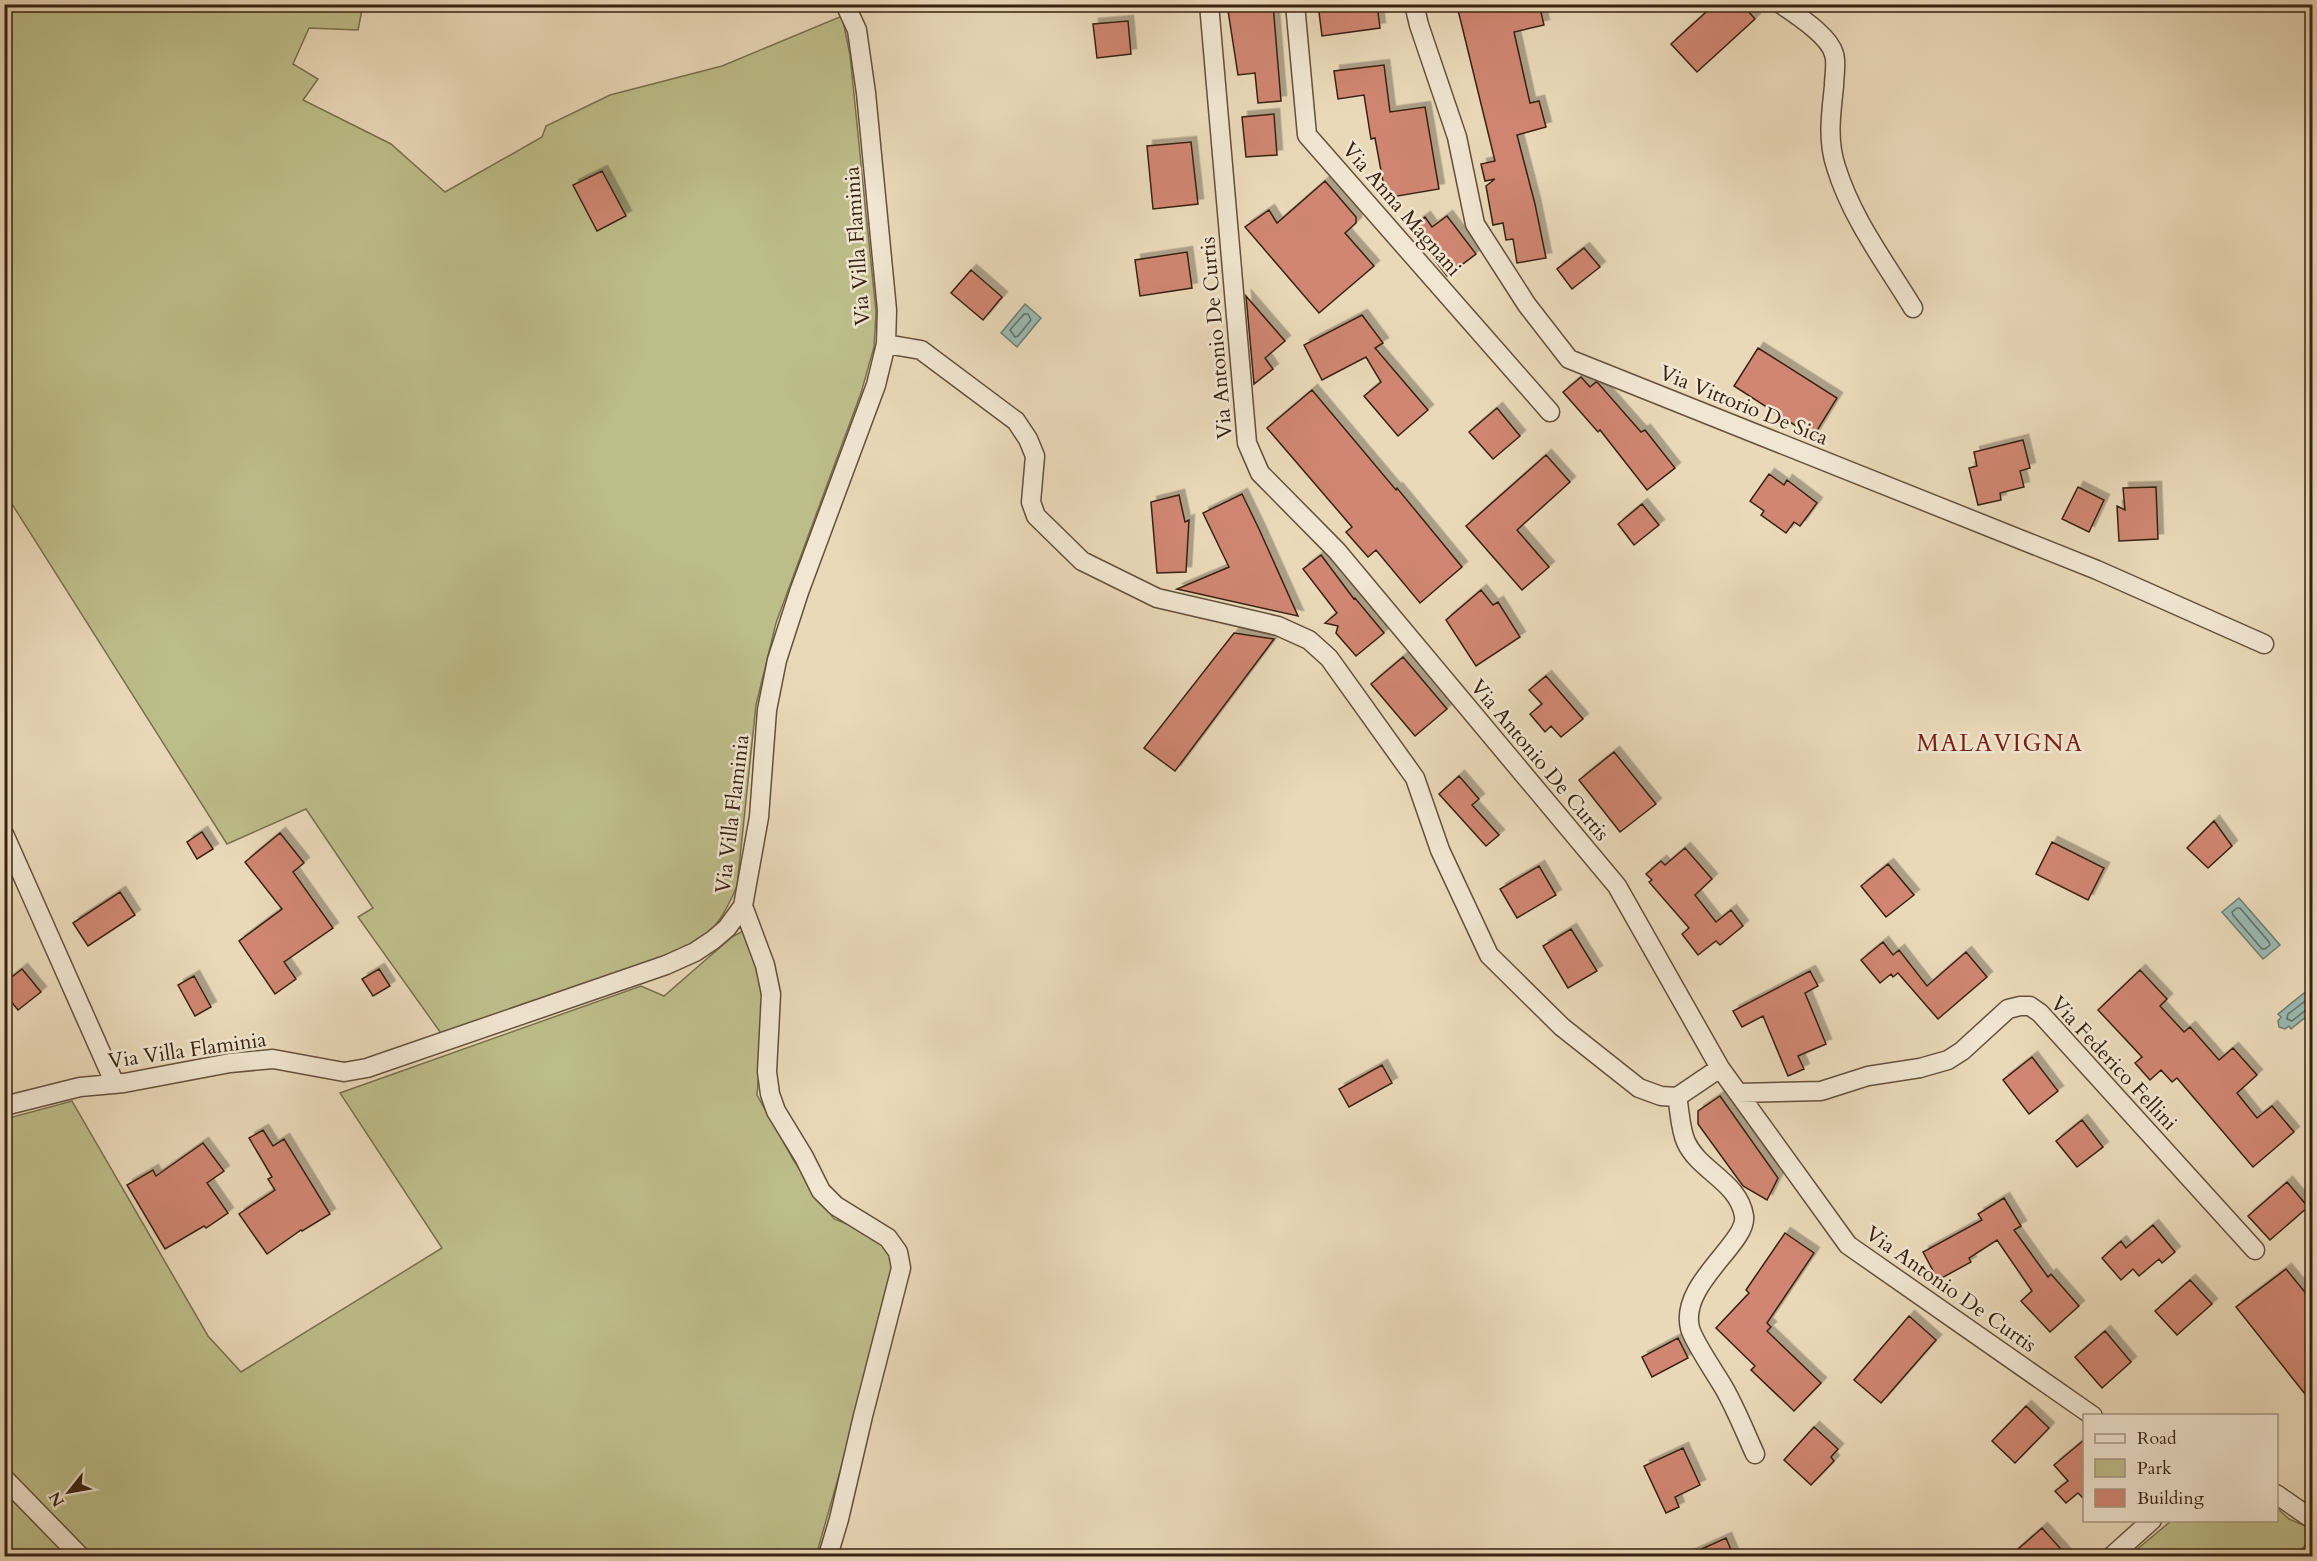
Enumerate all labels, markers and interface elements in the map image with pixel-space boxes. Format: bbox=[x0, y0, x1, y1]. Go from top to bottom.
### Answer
street label: Via Anna Magnani bbox=[1335, 136, 1468, 283]
street label: Via Villa Flaminia bbox=[837, 165, 878, 327]
street label: Via Antonio De Curtis bbox=[1193, 236, 1240, 440]
street label: Via Vittorio De Sica bbox=[1655, 358, 1833, 453]
street label: Via Antonio De Curtis bbox=[1463, 673, 1616, 847]
district label: MALAVIGNA bbox=[1916, 727, 2084, 760]
street label: Via Villa Flaminia bbox=[708, 733, 757, 895]
street label: Via Federico Fellini bbox=[2044, 990, 2184, 1137]
street label: Via Villa Flaminia bbox=[106, 1025, 268, 1076]
street label: Via Antonio De Curtis bbox=[1859, 1219, 2042, 1359]
legend bbox=[2083, 1414, 2278, 1522]
text: Road bbox=[2137, 1426, 2177, 1451]
text: Park bbox=[2137, 1456, 2172, 1481]
north arrow bbox=[39, 1462, 99, 1522]
text: Building bbox=[2137, 1486, 2205, 1511]
text: N bbox=[44, 1487, 70, 1511]

